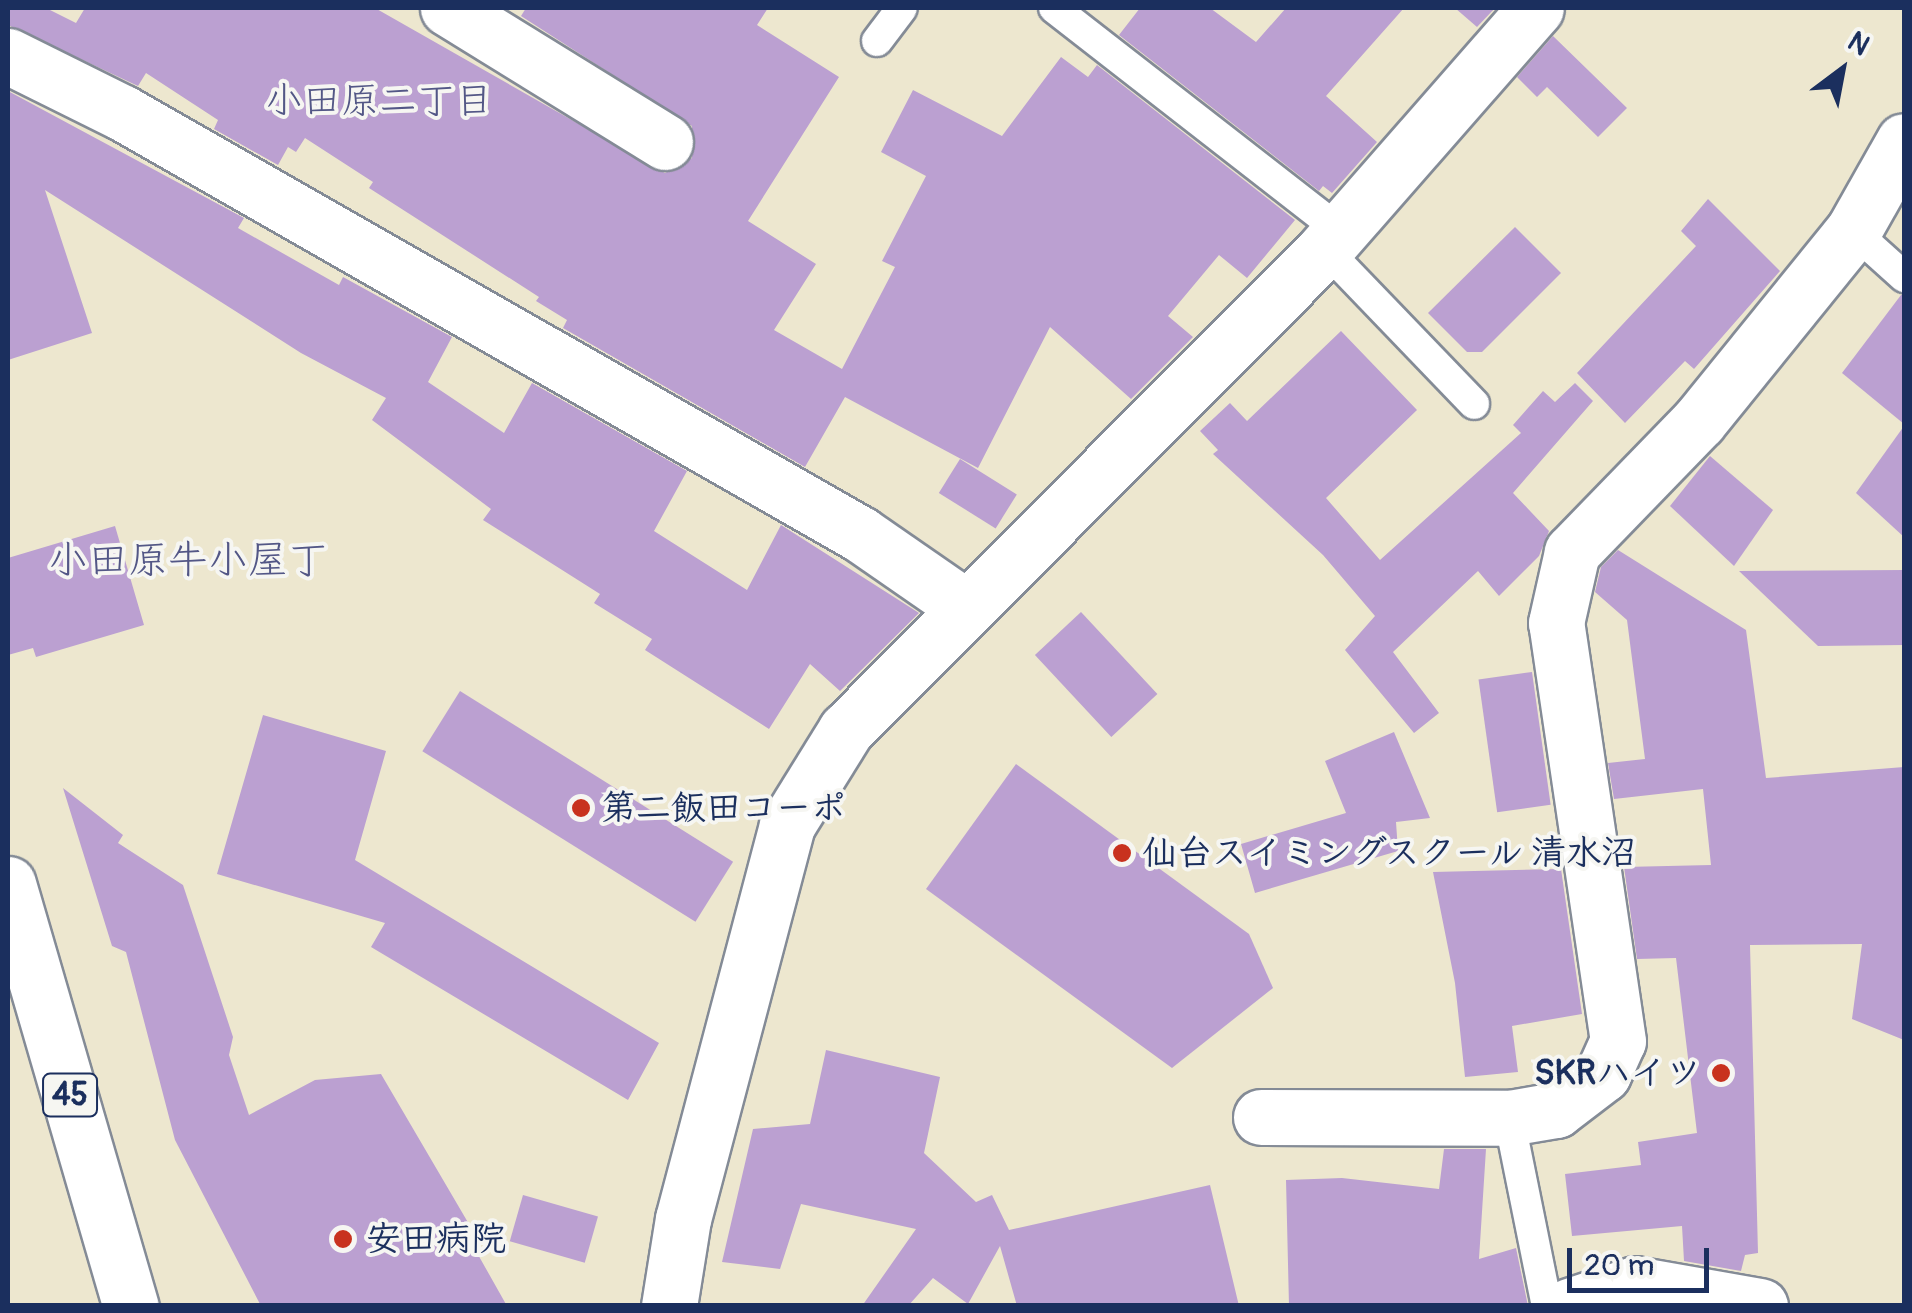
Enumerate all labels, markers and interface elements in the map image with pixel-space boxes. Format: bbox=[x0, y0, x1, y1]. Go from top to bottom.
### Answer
north arrow bbox=[1792, 20, 1892, 120]
text: N bbox=[1841, 24, 1875, 64]
district label: 小田原二丁目 bbox=[265, 79, 493, 125]
district label: 小田原牛小屋丁 bbox=[48, 537, 328, 585]
place label: 第二飯田コーポ bbox=[601, 787, 846, 829]
marker: 第二飯田コーポ bbox=[570, 797, 592, 819]
place label: 仙台スイミングスクール 清水沼 bbox=[1142, 832, 1640, 874]
marker: 仙台スイミングスクール 清水沼 bbox=[1111, 842, 1133, 864]
place label: SKRハイツ bbox=[1534, 1052, 1701, 1094]
marker: SKRハイツ bbox=[1710, 1062, 1732, 1084]
road number: 45 bbox=[40, 1068, 100, 1122]
place label: 安田病院 bbox=[366, 1218, 506, 1260]
marker: 安田病院 bbox=[330, 1226, 356, 1252]
scale bar bbox=[1572, 1228, 1714, 1290]
text: 20 m bbox=[1584, 1247, 1654, 1284]

